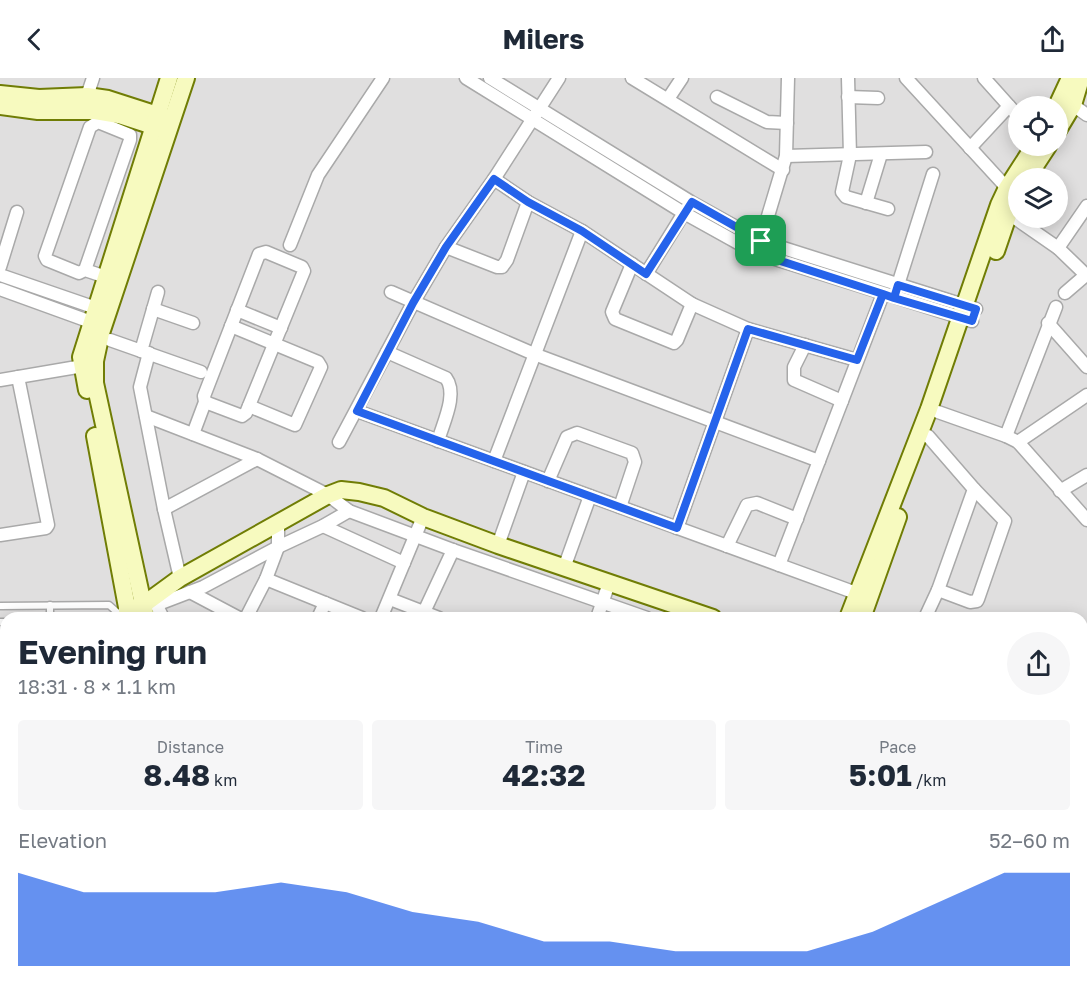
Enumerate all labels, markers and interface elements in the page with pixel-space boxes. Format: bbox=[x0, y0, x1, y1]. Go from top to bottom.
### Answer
icon: back bbox=[18, 23, 51, 56]
text: Milers bbox=[503, 23, 584, 55]
icon: share bbox=[1036, 23, 1069, 56]
map controls bbox=[1008, 96, 1068, 228]
button: locate bbox=[1008, 96, 1068, 156]
button: layers bbox=[1008, 168, 1068, 228]
pin bbox=[735, 215, 786, 266]
icon: arrive bbox=[744, 224, 777, 257]
text: Evening run bbox=[18, 632, 207, 671]
button: share bbox=[1007, 632, 1070, 695]
text: 18:31 · 8 × 1.1 km bbox=[18, 674, 176, 698]
text: Distance bbox=[157, 737, 224, 757]
text: Time bbox=[525, 737, 563, 757]
text: Pace bbox=[879, 737, 916, 757]
text: 8.48 bbox=[143, 757, 210, 793]
text: 42:32 bbox=[502, 757, 586, 793]
text: 5:01 bbox=[849, 757, 912, 793]
text: km bbox=[210, 770, 237, 790]
text: /km bbox=[912, 770, 947, 790]
text: Elevation bbox=[18, 828, 107, 852]
text: 52–60 m bbox=[989, 828, 1070, 852]

